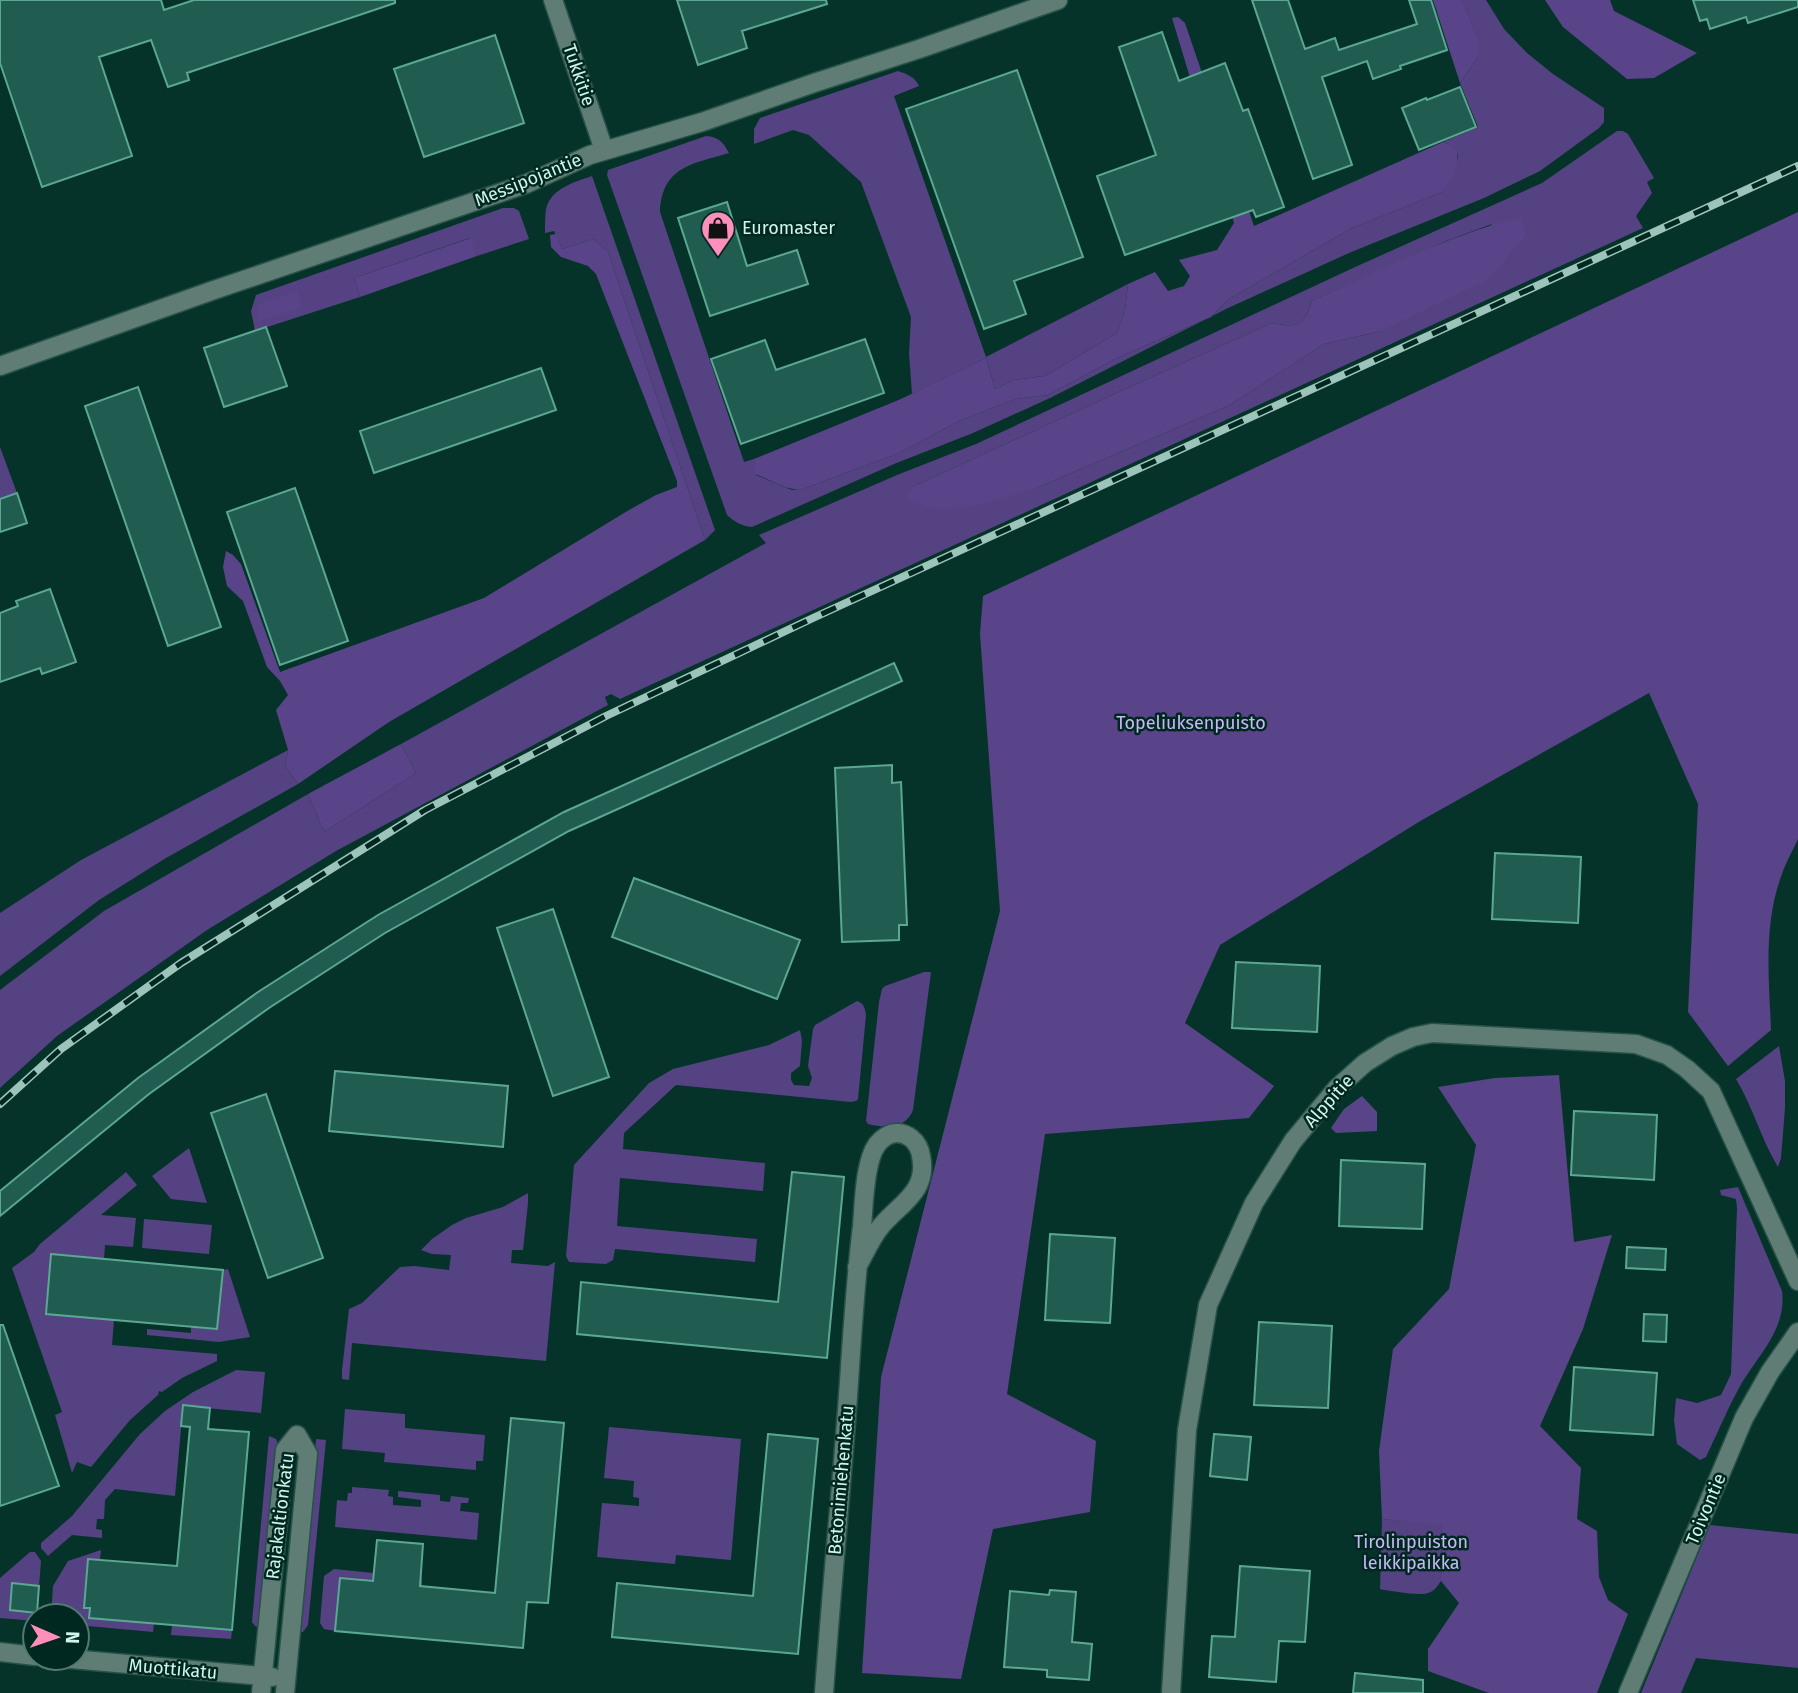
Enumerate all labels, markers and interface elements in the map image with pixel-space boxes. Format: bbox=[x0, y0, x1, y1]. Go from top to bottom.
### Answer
street label: Tukkitie bbox=[558, 41, 600, 109]
street label: Messipojantie bbox=[471, 149, 585, 211]
shop icon: Euromaster bbox=[699, 209, 737, 258]
place label: Euromaster bbox=[742, 217, 835, 239]
park label: Topeliuksenpuisto bbox=[1116, 712, 1266, 734]
street label: Alppitie bbox=[1300, 1070, 1358, 1132]
street label: Betonimiehenkatu bbox=[824, 1404, 858, 1556]
street label: Rajakaltionkatu bbox=[261, 1451, 299, 1581]
street label: Toivontie bbox=[1681, 1470, 1731, 1548]
park label: Tirolinpuiston leikkipaikka bbox=[1354, 1531, 1468, 1574]
north arrow bbox=[21, 1602, 91, 1672]
text: N bbox=[61, 1631, 84, 1644]
street label: Muottikatu bbox=[128, 1654, 218, 1684]

